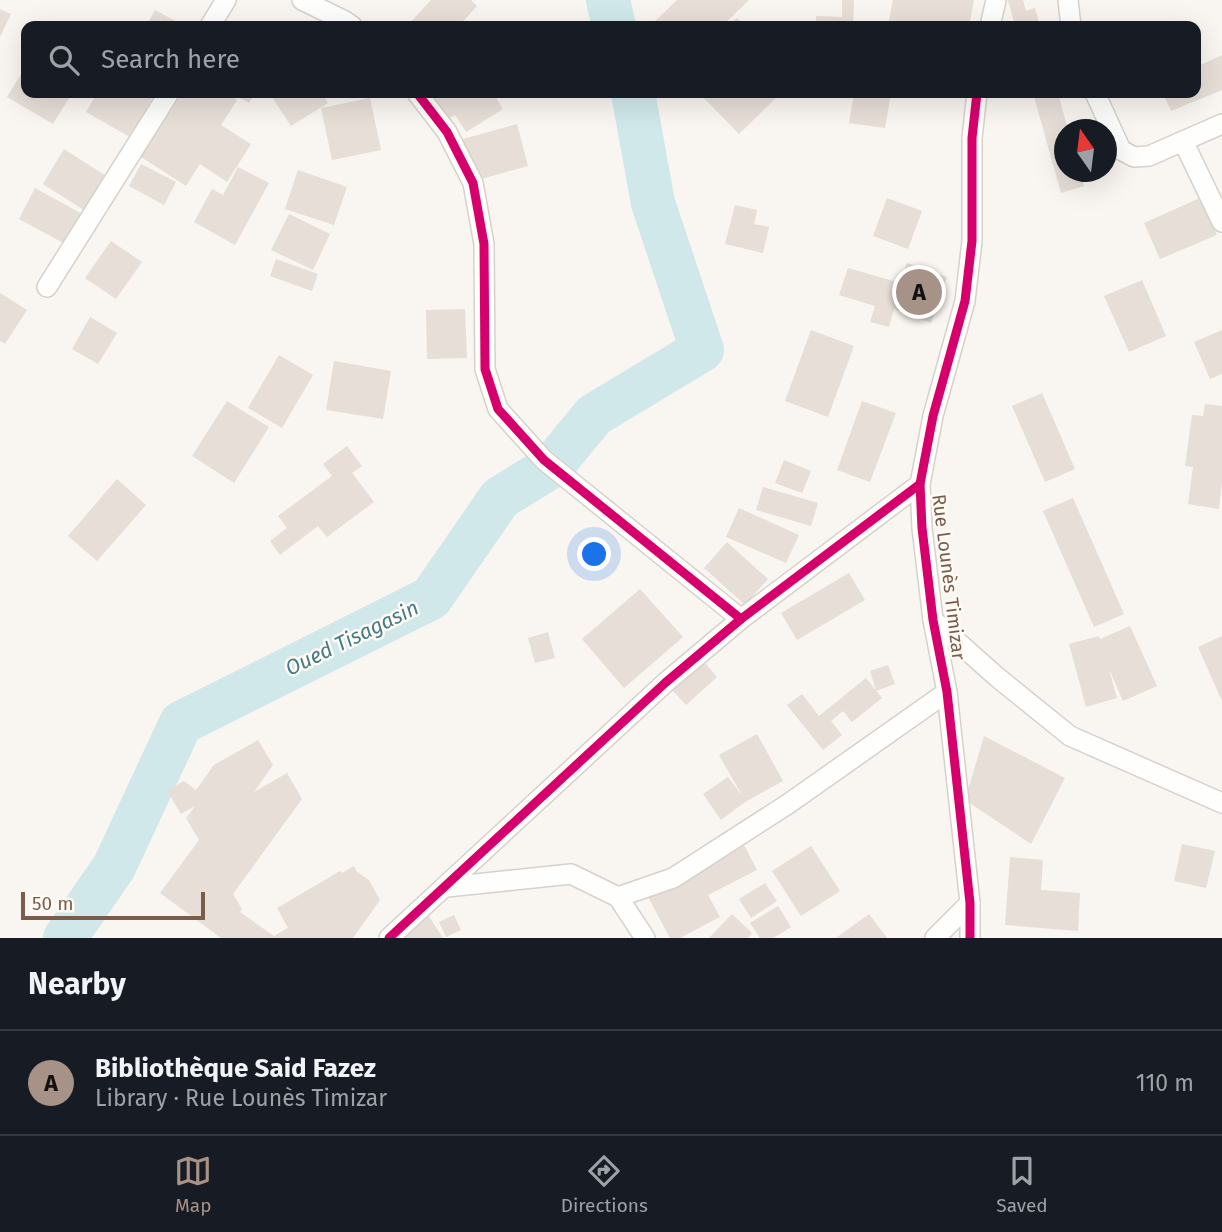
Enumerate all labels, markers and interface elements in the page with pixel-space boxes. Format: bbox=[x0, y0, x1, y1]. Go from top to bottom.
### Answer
search box bbox=[21, 21, 1201, 98]
icon: search bbox=[45, 41, 83, 79]
text: Search here bbox=[101, 44, 240, 75]
north arrow bbox=[1054, 119, 1117, 182]
pin: A bbox=[896, 266, 942, 318]
street label: Rue Lounès Timizar bbox=[927, 493, 971, 662]
your location bbox=[577, 537, 611, 571]
water label: Oued Tisagasin bbox=[281, 595, 423, 681]
scale bar bbox=[21, 889, 205, 921]
text: 50 m bbox=[32, 892, 73, 915]
text: Nearby bbox=[28, 966, 126, 1002]
text: Bibliothèque Said Fazez bbox=[95, 1053, 376, 1084]
text: A bbox=[44, 1069, 58, 1097]
text: 110 m bbox=[1136, 1069, 1194, 1097]
text: Library · Rue Lounès Timizar bbox=[95, 1084, 387, 1112]
tab: Map bbox=[174, 1152, 212, 1217]
tab: Directions bbox=[561, 1152, 648, 1217]
tab: Saved bbox=[996, 1152, 1048, 1217]

